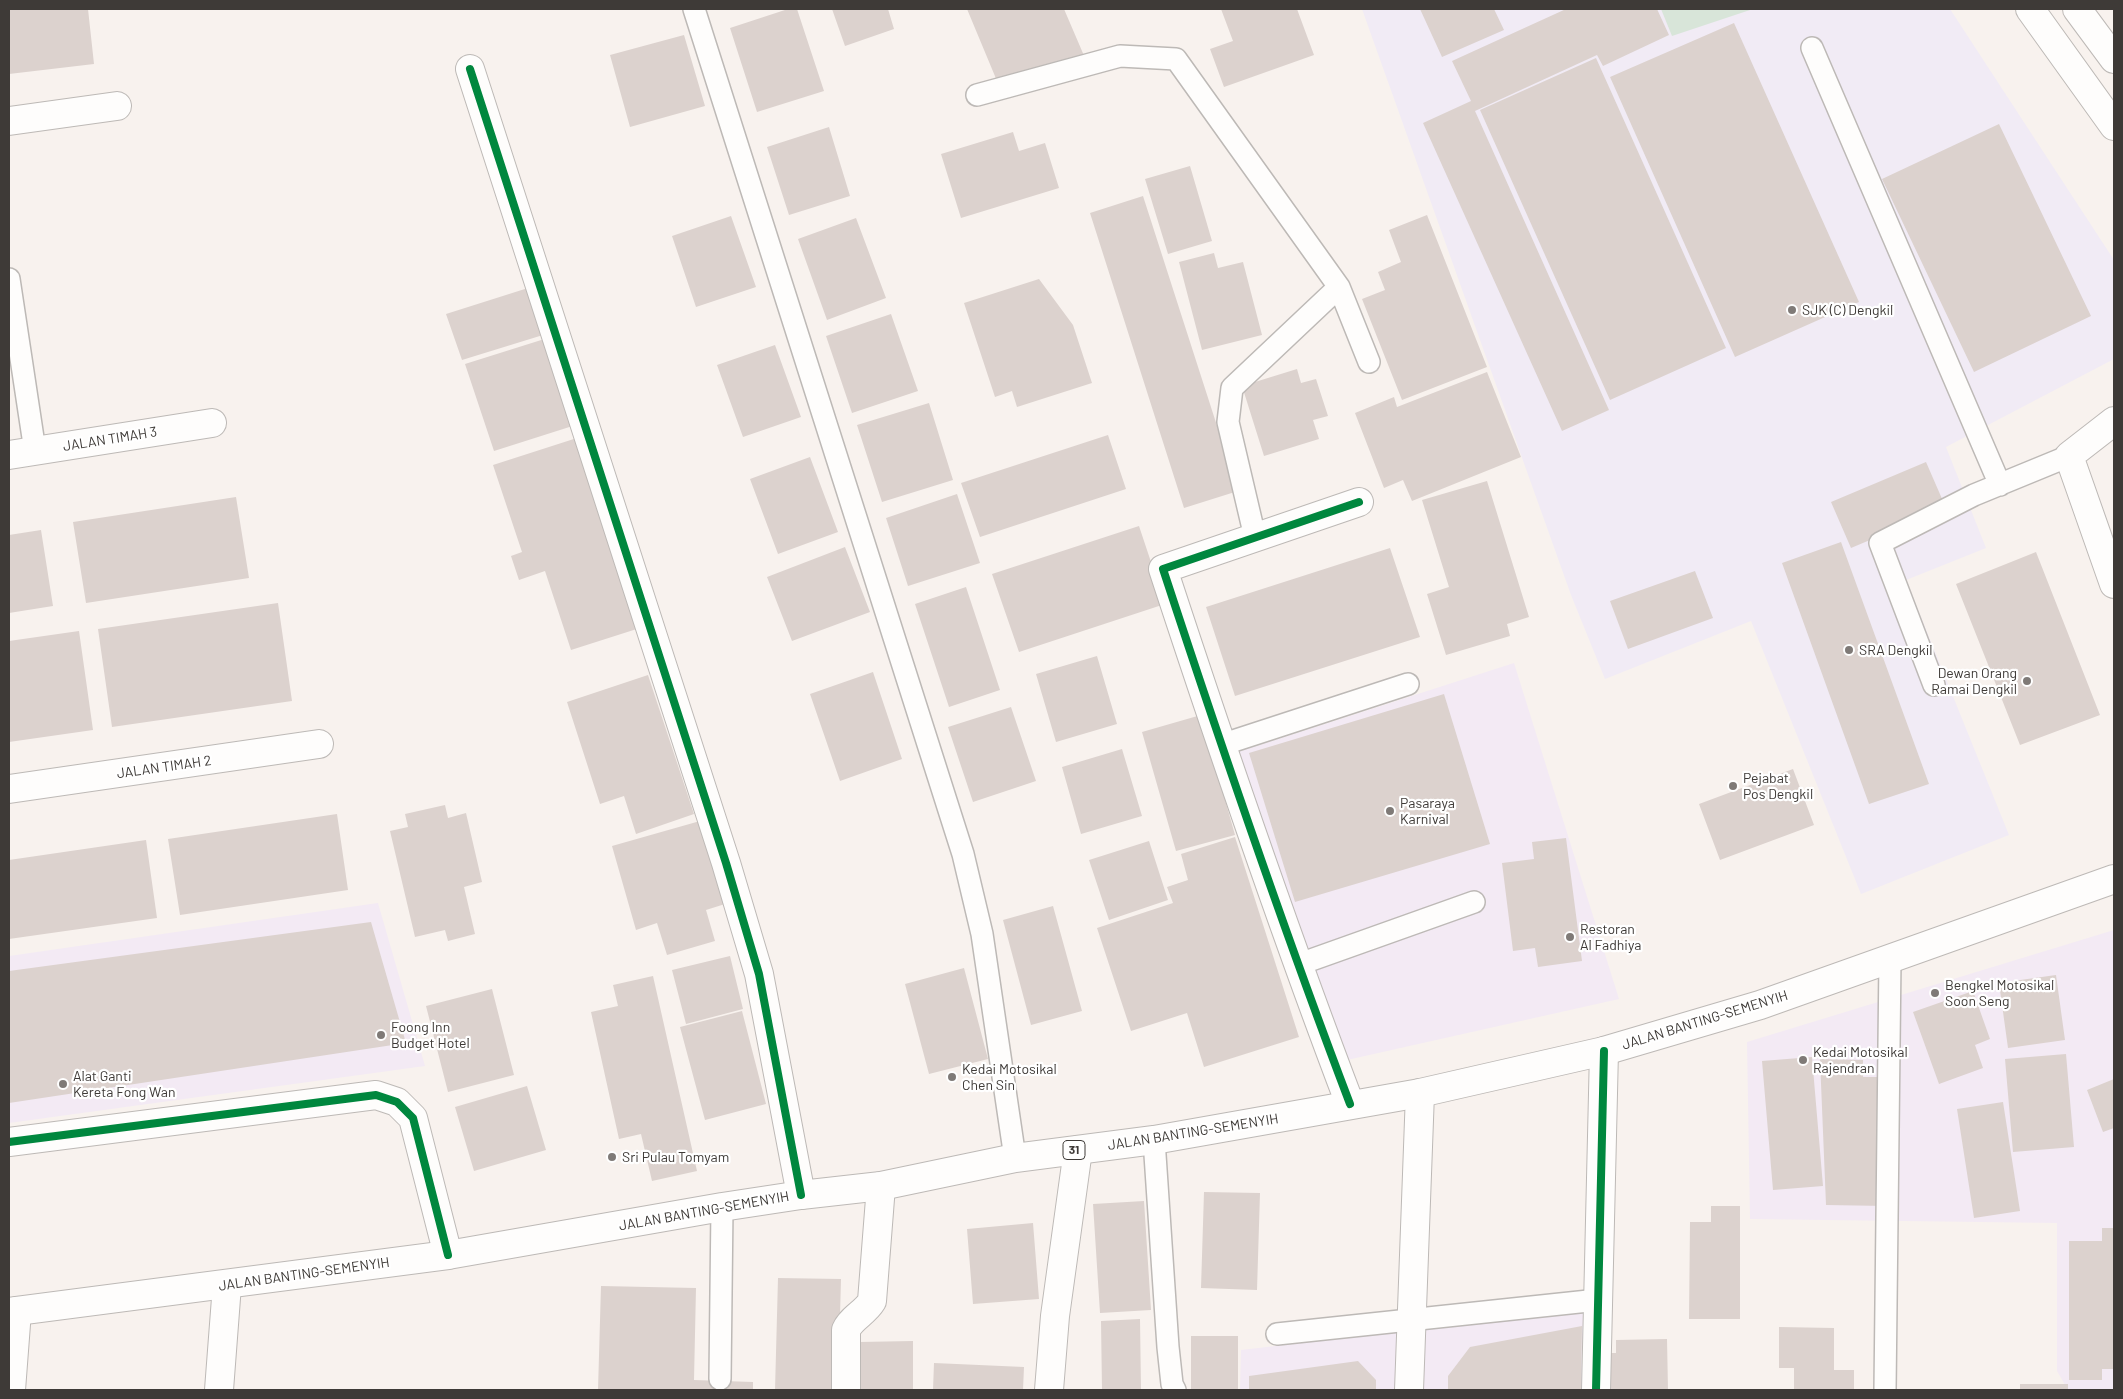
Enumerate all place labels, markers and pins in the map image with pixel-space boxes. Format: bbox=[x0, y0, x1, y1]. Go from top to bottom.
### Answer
place label: SJK (C) Dengkil bbox=[1802, 302, 1893, 318]
marker: SJK (C) Dengkil bbox=[1786, 304, 1798, 316]
place label: SRA Dengkil bbox=[1859, 642, 1933, 658]
marker: SRA Dengkil bbox=[1843, 644, 1855, 656]
place label: Dewan Orang Ramai Dengkil bbox=[1931, 665, 2017, 698]
marker: Dewan Orang Ramai Dengkil bbox=[2021, 675, 2033, 687]
place label: Pejabat Pos Dengkil bbox=[1743, 770, 1813, 802]
marker: Pejabat Pos Dengkil bbox=[1727, 780, 1739, 792]
place label: Pasaraya Karnival bbox=[1400, 795, 1455, 828]
marker: Pasaraya Karnival bbox=[1384, 805, 1396, 817]
place label: Restoran Al Fadhiya bbox=[1580, 921, 1641, 954]
marker: Restoran Al Fadhiya bbox=[1564, 931, 1576, 943]
place label: Bengkel Motosikal Soon Seng bbox=[1945, 977, 2054, 1010]
marker: Bengkel Motosikal Soon Seng bbox=[1929, 987, 1941, 999]
place label: Foong Inn Budget Hotel bbox=[391, 1019, 470, 1052]
marker: Foong Inn Budget Hotel bbox=[375, 1029, 387, 1041]
place label: Kedai Motosikal Rajendran bbox=[1813, 1044, 1908, 1076]
marker: Kedai Motosikal Rajendran bbox=[1797, 1054, 1809, 1066]
place label: Kedai Motosikal Chen Sin bbox=[962, 1061, 1057, 1094]
place label: Alat Ganti Kereta Fong Wan bbox=[73, 1068, 175, 1100]
marker: Kedai Motosikal Chen Sin bbox=[946, 1071, 958, 1083]
marker: Alat Ganti Kereta Fong Wan bbox=[57, 1078, 69, 1090]
place label: Sri Pulau Tomyam bbox=[622, 1149, 729, 1165]
marker: Sri Pulau Tomyam bbox=[606, 1151, 618, 1163]

